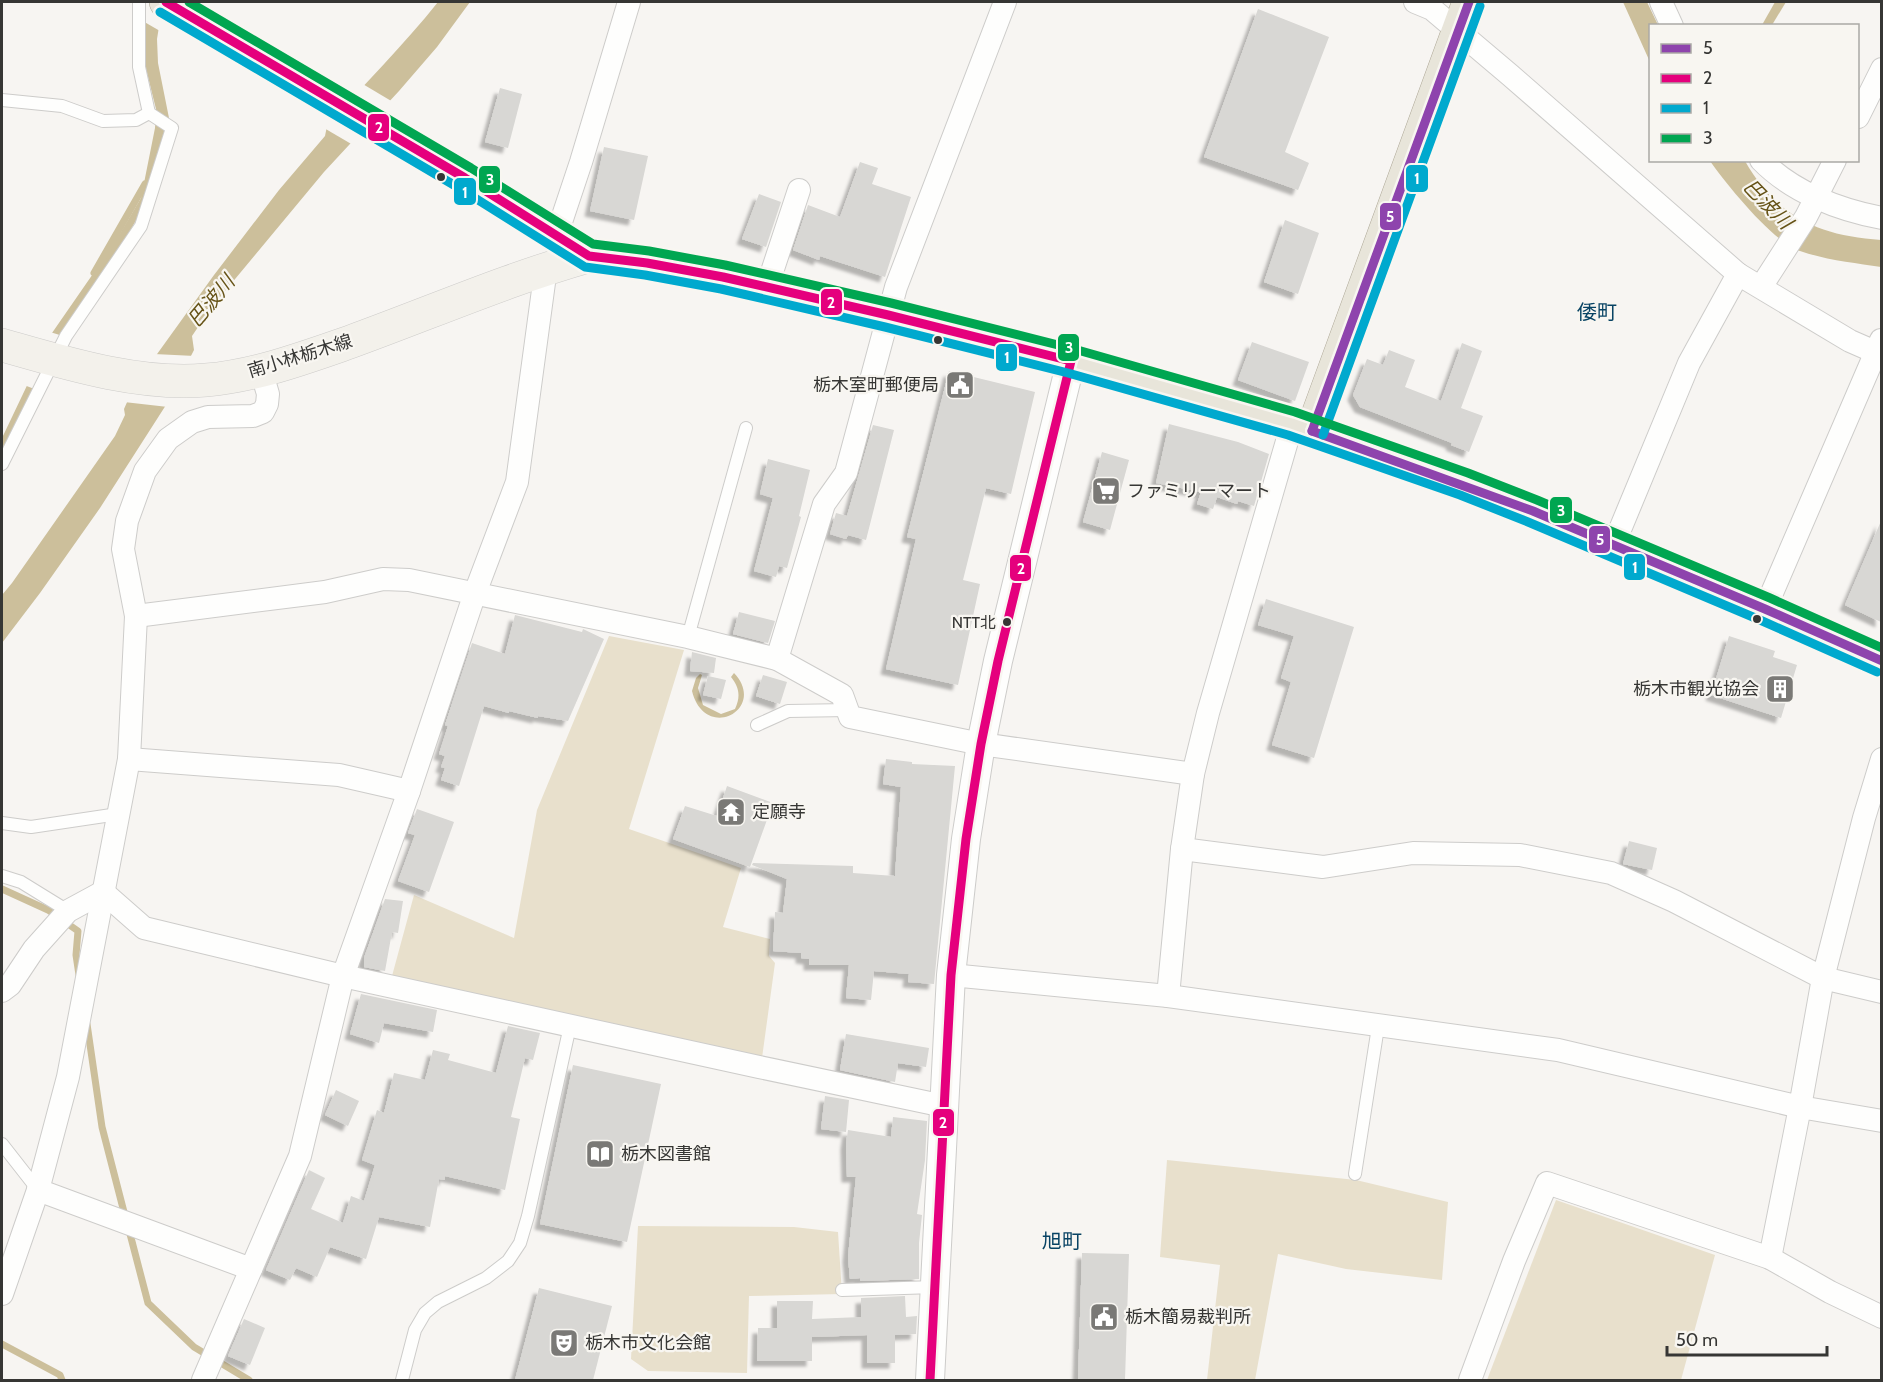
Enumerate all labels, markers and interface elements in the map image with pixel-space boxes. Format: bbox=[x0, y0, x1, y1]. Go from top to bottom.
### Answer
legend bbox=[1649, 24, 1859, 162]
text: 5 bbox=[1703, 37, 1713, 59]
text: 2 bbox=[1703, 67, 1712, 89]
text: 1 bbox=[1703, 97, 1709, 119]
line badge: 2 bbox=[367, 113, 390, 142]
text: 2 bbox=[375, 118, 383, 137]
text: 3 bbox=[1703, 127, 1713, 149]
line badge: 1 bbox=[1405, 164, 1429, 193]
line badge: 3 bbox=[478, 165, 501, 194]
text: 1 bbox=[1414, 169, 1420, 188]
text: 3 bbox=[486, 170, 494, 189]
unlabelled marker bbox=[435, 171, 447, 183]
water label: 巴波川 bbox=[1739, 174, 1799, 235]
line badge: 1 bbox=[453, 177, 477, 206]
text: 1 bbox=[462, 183, 468, 202]
line badge: 5 bbox=[1379, 202, 1402, 231]
text: 5 bbox=[1386, 207, 1394, 226]
water label: 巴波川 bbox=[183, 269, 241, 332]
line badge: 2 bbox=[820, 288, 843, 316]
text: 2 bbox=[827, 293, 835, 312]
district label: 倭町 bbox=[1577, 300, 1617, 324]
street label: 南小林栃木線 bbox=[245, 330, 355, 382]
line badge: 3 bbox=[1057, 333, 1080, 362]
unlabelled marker bbox=[932, 334, 944, 346]
text: 3 bbox=[1065, 338, 1073, 357]
line badge: 1 bbox=[995, 343, 1018, 372]
text: 1 bbox=[1004, 348, 1010, 367]
public building icon: 栃木室町郵便局 bbox=[944, 369, 976, 401]
place label: 栃木室町郵便局 bbox=[813, 374, 939, 396]
supermarket icon: ファミリーマート bbox=[1090, 475, 1122, 507]
place label: ファミリーマート bbox=[1127, 480, 1271, 502]
line badge: 3 bbox=[1549, 496, 1573, 524]
text: 3 bbox=[1557, 501, 1565, 520]
line badge: 5 bbox=[1588, 525, 1611, 554]
text: 5 bbox=[1596, 530, 1604, 549]
line badge: 1 bbox=[1623, 553, 1646, 581]
line badge: 2 bbox=[1009, 554, 1032, 582]
text: 1 bbox=[1632, 558, 1638, 577]
text: 2 bbox=[1017, 559, 1025, 578]
place label: NTT北 bbox=[952, 613, 996, 632]
unlabelled marker bbox=[1751, 613, 1763, 625]
marker: NTT北 bbox=[1001, 616, 1013, 628]
building icon: 栃木市観光協会 bbox=[1764, 673, 1796, 705]
place label: 栃木市観光協会 bbox=[1633, 678, 1759, 700]
temple icon: 定願寺 bbox=[715, 796, 747, 828]
place label: 定願寺 bbox=[752, 801, 806, 823]
line badge: 2 bbox=[932, 1108, 955, 1137]
text: 2 bbox=[939, 1113, 947, 1132]
library icon: 栃木図書館 bbox=[584, 1138, 616, 1170]
place label: 栃木図書館 bbox=[621, 1143, 711, 1165]
district label: 旭町 bbox=[1042, 1229, 1082, 1253]
public building icon: 栃木簡易裁判所 bbox=[1088, 1301, 1120, 1333]
place label: 栃木簡易裁判所 bbox=[1125, 1306, 1251, 1328]
scale bar bbox=[1667, 1319, 1828, 1357]
theatre icon: 栃木市文化会館 bbox=[548, 1327, 580, 1359]
text: 50 m bbox=[1676, 1329, 1718, 1351]
place label: 栃木市文化会館 bbox=[585, 1332, 711, 1354]

